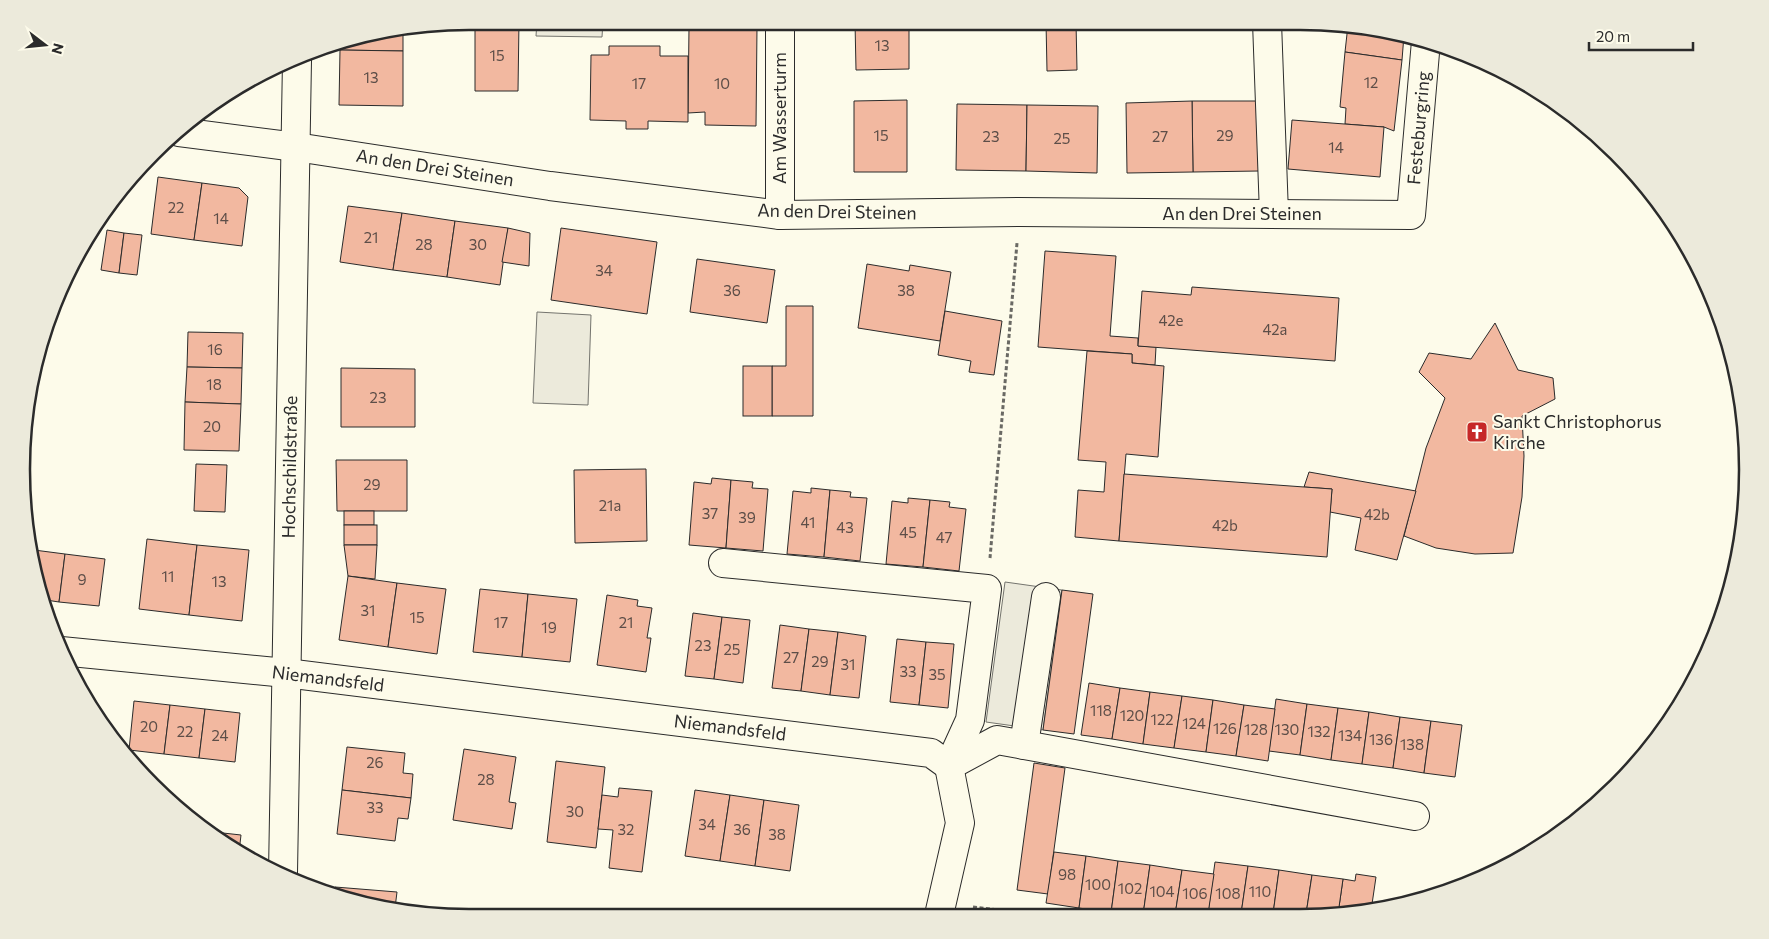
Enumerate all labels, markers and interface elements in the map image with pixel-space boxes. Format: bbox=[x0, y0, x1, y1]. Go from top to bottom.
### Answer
north arrow bbox=[20, 20, 70, 70]
scale bar bbox=[1589, 20, 1693, 52]
text: 20 m bbox=[1596, 27, 1630, 45]
house number: 13 bbox=[875, 36, 889, 54]
text: N bbox=[48, 41, 68, 56]
house number: 15 bbox=[489, 46, 505, 64]
street label: Am Wasserturm bbox=[768, 52, 790, 184]
house number: 13 bbox=[364, 68, 378, 86]
street label: Festeburgring bbox=[1402, 70, 1434, 186]
house number: 12 bbox=[1364, 73, 1378, 91]
house number: 17 bbox=[632, 74, 646, 92]
house number: 10 bbox=[714, 74, 730, 92]
house number: 15 bbox=[873, 126, 889, 144]
house number: 29 bbox=[1216, 126, 1234, 144]
house number: 23 bbox=[983, 127, 999, 145]
house number: 27 bbox=[1152, 127, 1168, 145]
house number: 25 bbox=[1054, 129, 1070, 147]
house number: 14 bbox=[1328, 138, 1344, 156]
street label: An den Drei Steinen bbox=[355, 144, 516, 190]
house number: 22 bbox=[168, 198, 184, 216]
street label: An den Drei Steinen bbox=[757, 199, 917, 223]
street label: An den Drei Steinen bbox=[1162, 202, 1322, 224]
house number: 14 bbox=[213, 209, 229, 227]
house number: 21 bbox=[364, 228, 378, 246]
house number: 28 bbox=[415, 235, 433, 253]
house number: 30 bbox=[469, 235, 487, 253]
house number: 34 bbox=[595, 261, 613, 279]
house number: 36 bbox=[723, 281, 741, 299]
house number: 38 bbox=[897, 281, 915, 299]
house number: 42e bbox=[1158, 311, 1184, 329]
house number: 42a bbox=[1263, 320, 1287, 338]
house number: 16 bbox=[207, 340, 223, 358]
house number: 18 bbox=[206, 375, 222, 393]
house number: 23 bbox=[370, 388, 386, 406]
street label: Hochschildstraße bbox=[277, 395, 301, 539]
place label: Sankt Christophorus Kirche bbox=[1493, 410, 1662, 453]
house number: 20 bbox=[203, 417, 221, 435]
church icon: Sankt Christophorus Kirche bbox=[1465, 420, 1489, 444]
house number: 29 bbox=[363, 475, 381, 493]
house number: 21a bbox=[599, 496, 621, 514]
house number: 37 bbox=[702, 504, 718, 522]
house number: 42b bbox=[1364, 505, 1390, 523]
house number: 39 bbox=[738, 508, 756, 526]
house number: 41 bbox=[801, 513, 815, 531]
house number: 42b bbox=[1212, 516, 1238, 534]
house number: 43 bbox=[836, 518, 854, 536]
house number: 45 bbox=[899, 523, 917, 541]
house number: 47 bbox=[936, 528, 952, 546]
house number: 11 bbox=[162, 567, 174, 585]
house number: 9 bbox=[77, 570, 87, 588]
house number: 13 bbox=[212, 572, 226, 590]
house number: 31 bbox=[361, 601, 375, 619]
house number: 15 bbox=[409, 608, 425, 626]
house number: 17 bbox=[494, 613, 508, 631]
house number: 21 bbox=[619, 613, 633, 631]
house number: 19 bbox=[541, 618, 557, 636]
house number: 23 bbox=[695, 636, 711, 654]
house number: 25 bbox=[724, 640, 740, 658]
house number: 27 bbox=[783, 648, 799, 666]
house number: 29 bbox=[811, 652, 829, 670]
house number: 31 bbox=[841, 655, 855, 673]
street label: Niemandsfeld bbox=[271, 660, 385, 696]
house number: 33 bbox=[899, 662, 917, 680]
house number: 35 bbox=[928, 665, 946, 683]
house number: 118 bbox=[1090, 701, 1112, 719]
house number: 120 bbox=[1120, 706, 1144, 724]
street label: Niemandsfeld bbox=[673, 709, 787, 745]
house number: 122 bbox=[1150, 710, 1174, 728]
house number: 124 bbox=[1182, 714, 1206, 732]
house number: 20 bbox=[140, 717, 158, 735]
house number: 126 bbox=[1213, 719, 1237, 737]
house number: 128 bbox=[1244, 720, 1268, 738]
house number: 130 bbox=[1275, 720, 1299, 738]
house number: 22 bbox=[177, 722, 193, 740]
house number: 132 bbox=[1307, 722, 1331, 740]
house number: 24 bbox=[211, 726, 229, 744]
house number: 134 bbox=[1338, 726, 1362, 744]
house number: 136 bbox=[1369, 730, 1393, 748]
house number: 138 bbox=[1400, 735, 1424, 753]
house number: 26 bbox=[366, 753, 384, 771]
house number: 28 bbox=[477, 770, 495, 788]
house number: 33 bbox=[366, 798, 384, 816]
house number: 30 bbox=[566, 802, 584, 820]
house number: 34 bbox=[698, 815, 716, 833]
house number: 32 bbox=[618, 820, 634, 838]
house number: 36 bbox=[733, 820, 751, 838]
house number: 38 bbox=[768, 825, 786, 843]
house number: 98 bbox=[1058, 865, 1076, 883]
house number: 100 bbox=[1085, 875, 1111, 893]
house number: 102 bbox=[1118, 879, 1142, 897]
house number: 104 bbox=[1149, 882, 1175, 900]
house number: 110 bbox=[1249, 882, 1271, 900]
house number: 106 bbox=[1182, 884, 1208, 902]
house number: 108 bbox=[1215, 884, 1241, 902]

